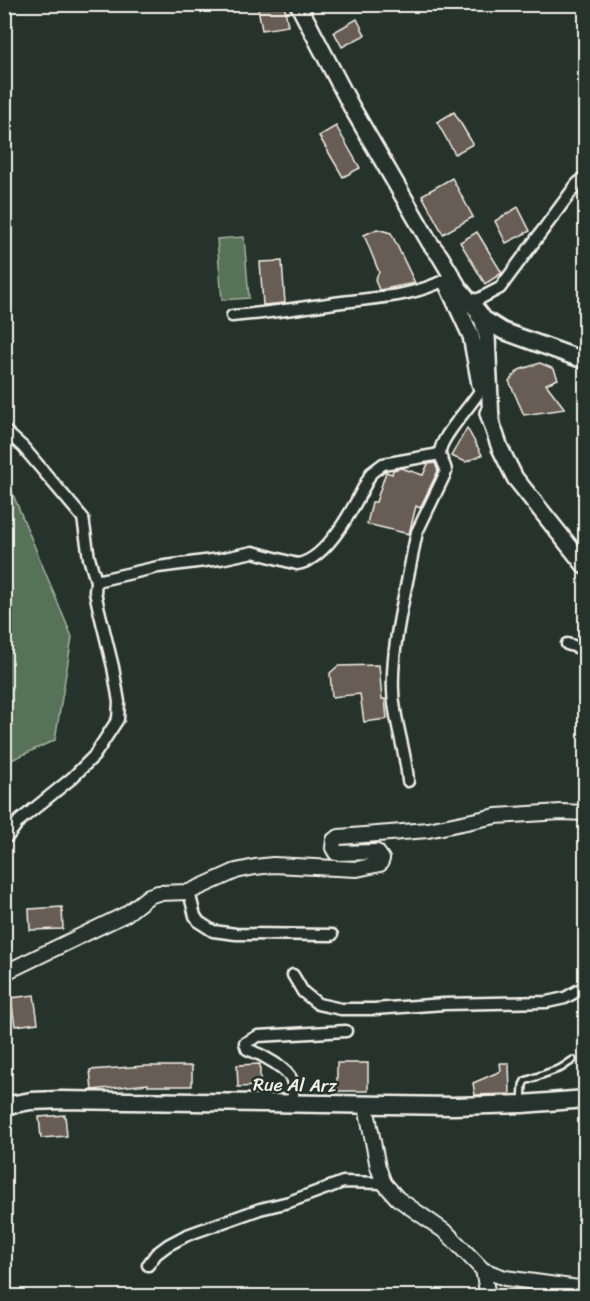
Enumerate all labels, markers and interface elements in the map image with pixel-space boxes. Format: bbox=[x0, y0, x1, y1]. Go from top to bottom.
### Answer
street label: Rue Al Arz bbox=[253, 1068, 338, 1102]

